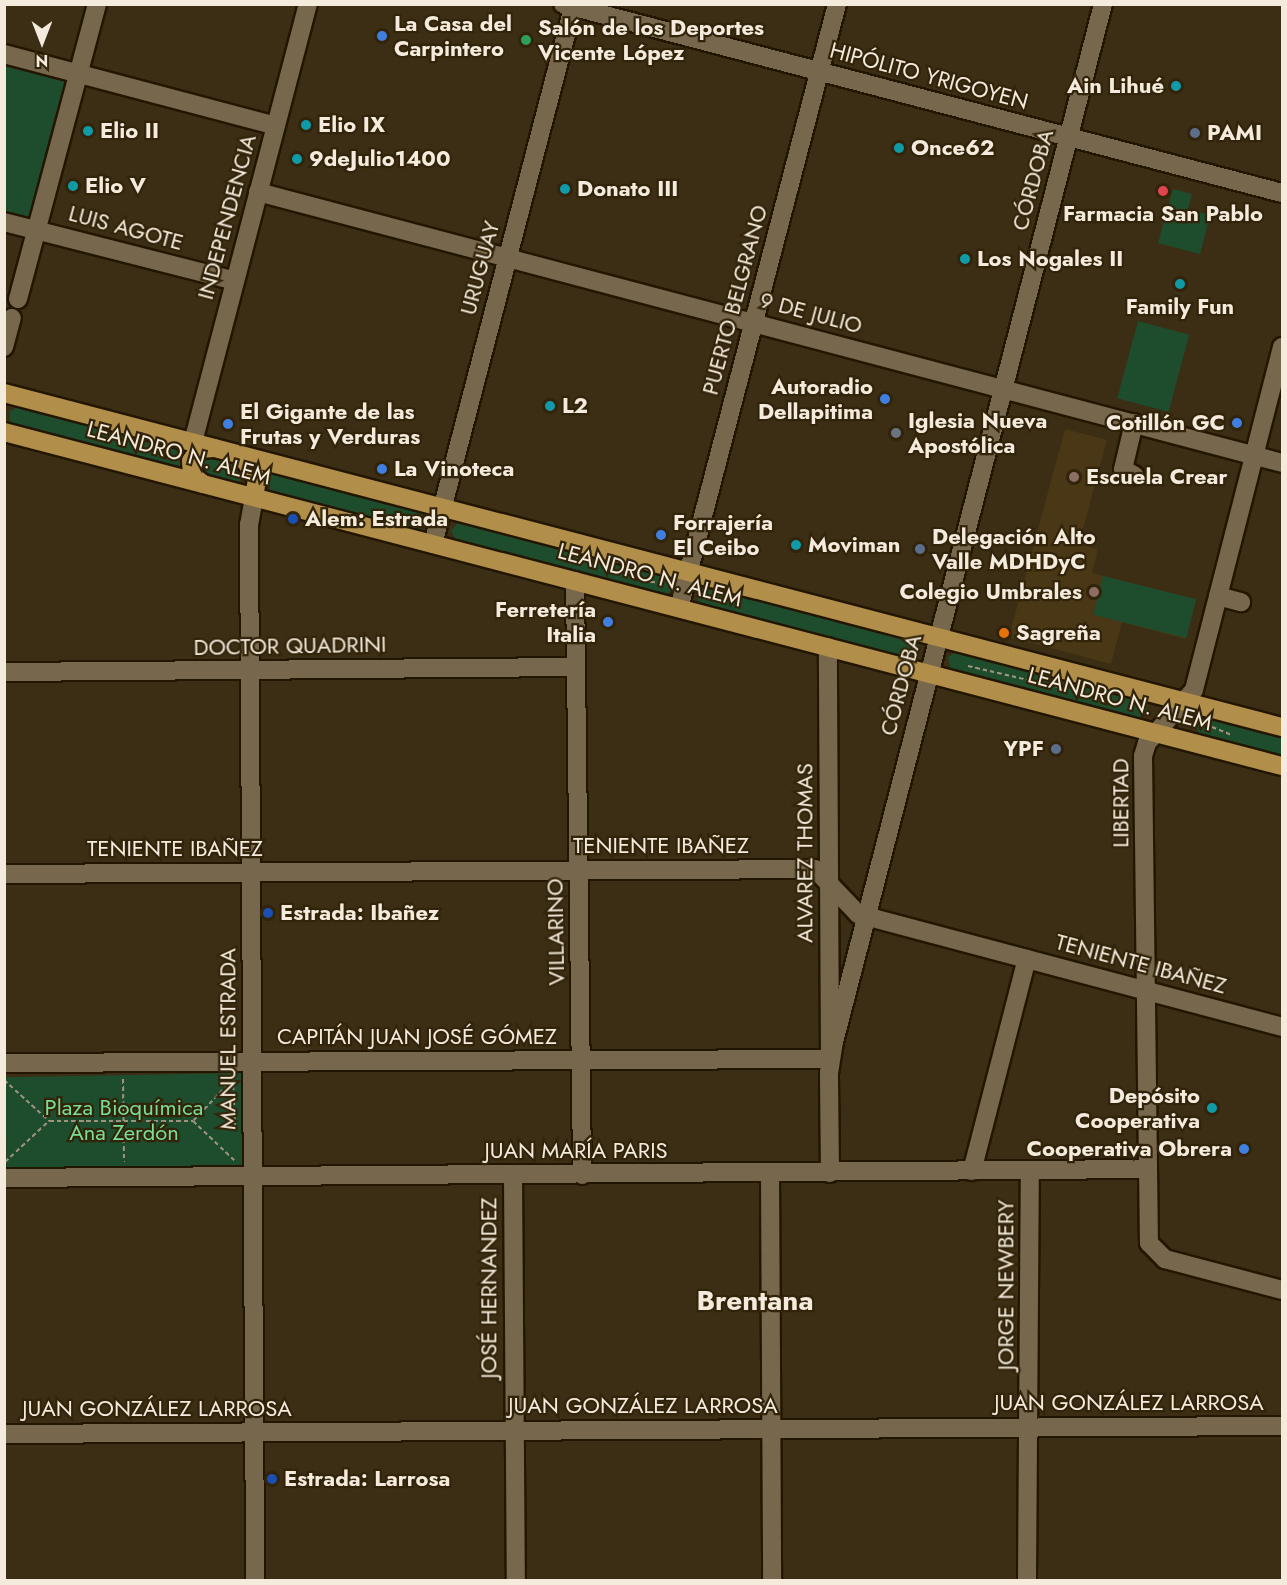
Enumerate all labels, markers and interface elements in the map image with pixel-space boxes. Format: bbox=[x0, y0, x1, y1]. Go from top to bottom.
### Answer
place label: La Casa del Carpintero bbox=[394, 10, 512, 62]
north arrow bbox=[12, 12, 72, 72]
place label: Salón de los Deportes Vicente López bbox=[538, 14, 764, 66]
marker: La Casa del Carpintero bbox=[375, 29, 389, 43]
marker: Salón de los Deportes Vicente López bbox=[519, 33, 533, 47]
street label: HIPÓLITO YRIGOYEN bbox=[827, 37, 1031, 115]
text: N bbox=[36, 49, 48, 72]
place label: Ain Lihué bbox=[1067, 73, 1164, 99]
marker: Ain Lihué bbox=[1169, 79, 1183, 93]
place label: Elio IX bbox=[318, 112, 385, 138]
place label: Elio II bbox=[100, 118, 159, 144]
marker: Elio IX bbox=[299, 118, 313, 132]
place label: PAMI bbox=[1207, 120, 1262, 146]
marker: Elio II bbox=[81, 124, 95, 138]
marker: PAMI bbox=[1188, 126, 1202, 140]
street label: CÓRDOBA bbox=[1007, 127, 1059, 233]
street label: INDEPENDENCIA bbox=[192, 132, 262, 302]
place label: Once62 bbox=[911, 135, 994, 161]
marker: Once62 bbox=[892, 141, 906, 155]
place label: 9deJulio1400 bbox=[309, 146, 450, 172]
marker: 9deJulio1400 bbox=[290, 152, 304, 166]
place label: Elio V bbox=[85, 173, 146, 199]
place label: Donato III bbox=[577, 176, 678, 202]
marker: Elio V bbox=[66, 179, 80, 193]
marker: Donato III bbox=[558, 182, 572, 196]
marker: Farmacia San Pablo bbox=[1156, 184, 1170, 198]
street label: LUIS AGOTE bbox=[66, 200, 186, 256]
place label: Farmacia San Pablo bbox=[1063, 201, 1263, 227]
street label: PUERTO BELGRANO bbox=[697, 202, 773, 398]
street label: URUGUAY bbox=[455, 218, 505, 318]
place label: Los Nogales II bbox=[977, 246, 1123, 272]
marker: Los Nogales II bbox=[958, 252, 972, 266]
marker: Family Fun bbox=[1173, 277, 1187, 291]
street label: 9 DE JULIO bbox=[757, 287, 865, 339]
place label: Family Fun bbox=[1126, 294, 1234, 320]
place label: Autoradio Dellapitima bbox=[758, 373, 873, 424]
marker: Autoradio Dellapitima bbox=[878, 392, 892, 406]
place label: L2 bbox=[562, 393, 588, 419]
place label: El Gigante de las Frutas y Verduras bbox=[240, 398, 420, 450]
marker: L2 bbox=[543, 399, 557, 413]
place label: Iglesia Nueva Apostólica bbox=[908, 407, 1047, 458]
place label: Cotillón GC bbox=[1106, 410, 1225, 436]
street label: LEANDRO N. ALEM bbox=[84, 416, 274, 490]
marker: Cotillón GC bbox=[1230, 416, 1244, 430]
marker: El Gigante de las Frutas y Verduras bbox=[221, 417, 235, 431]
marker: Iglesia Nueva Apostólica bbox=[889, 426, 903, 440]
place label: La Vinoteca bbox=[394, 456, 514, 482]
marker: La Vinoteca bbox=[375, 462, 389, 476]
place label: Escuela Crear bbox=[1086, 464, 1227, 490]
marker: Escuela Crear bbox=[1067, 470, 1081, 484]
place label: Alem: Estrada bbox=[305, 506, 448, 532]
place label: Forrajería El Ceibo bbox=[673, 509, 773, 560]
marker: Alem: Estrada bbox=[286, 512, 300, 526]
place label: Delegación Alto Valle MDHDyC bbox=[932, 523, 1096, 574]
marker: Forrajería El Ceibo bbox=[654, 528, 668, 542]
place label: Moviman bbox=[808, 532, 900, 558]
street label: LEANDRO N. ALEM bbox=[555, 538, 745, 612]
marker: Moviman bbox=[789, 538, 803, 552]
marker: Delegación Alto Valle MDHDyC bbox=[913, 542, 927, 556]
place label: Colegio Umbrales bbox=[899, 579, 1082, 605]
marker: Colegio Umbrales bbox=[1087, 585, 1101, 599]
place label: Ferretería Italia bbox=[495, 596, 596, 648]
marker: Ferretería Italia bbox=[601, 615, 615, 629]
place label: Sagreña bbox=[1016, 620, 1101, 646]
marker: Sagreña bbox=[997, 626, 1011, 640]
street label: DOCTOR QUADRINI bbox=[193, 631, 387, 661]
street label: CÓRDOBA bbox=[875, 632, 927, 738]
street label: LEANDRO N. ALEM bbox=[1025, 662, 1215, 736]
place label: YPF bbox=[1004, 736, 1044, 762]
marker: YPF bbox=[1049, 742, 1063, 756]
street label: LIBERTAD bbox=[1108, 758, 1134, 848]
street label: ALVAREZ THOMAS bbox=[792, 763, 818, 943]
street label: TENIENTE IBAÑEZ bbox=[573, 833, 749, 859]
street label: TENIENTE IBAÑEZ bbox=[87, 836, 263, 862]
street label: VILLARINO bbox=[542, 878, 570, 986]
place label: Estrada: Ibañez bbox=[280, 900, 439, 926]
marker: Estrada: Ibañez bbox=[261, 906, 275, 920]
street label: TENIENTE IBAÑEZ bbox=[1053, 928, 1229, 1000]
street label: MANUEL ESTRADA bbox=[215, 948, 241, 1130]
street label: CAPITÁN JUAN JOSÉ GÓMEZ bbox=[277, 1024, 557, 1050]
place label: Depósito Cooperativa bbox=[1075, 1082, 1200, 1134]
park label: Plaza Bioquímica Ana Zerdón bbox=[45, 1094, 203, 1146]
marker: Depósito Cooperativa bbox=[1205, 1101, 1219, 1115]
place label: Cooperativa Obrera bbox=[1027, 1136, 1232, 1162]
street label: JUAN MARÍA PARIS bbox=[484, 1138, 668, 1164]
marker: Cooperativa Obrera bbox=[1237, 1142, 1251, 1156]
street label: JOSÉ HERNANDEZ bbox=[476, 1197, 502, 1379]
street label: JORGE NEWBERY bbox=[993, 1200, 1019, 1370]
district label: Brentana bbox=[696, 1284, 814, 1318]
street label: JUAN GONZÁLEZ LARROSA bbox=[994, 1390, 1264, 1416]
street label: JUAN GONZÁLEZ LARROSA bbox=[508, 1393, 778, 1419]
street label: JUAN GONZÁLEZ LARROSA bbox=[22, 1396, 292, 1422]
place label: Estrada: Larrosa bbox=[284, 1466, 450, 1492]
marker: Estrada: Larrosa bbox=[265, 1472, 279, 1486]

